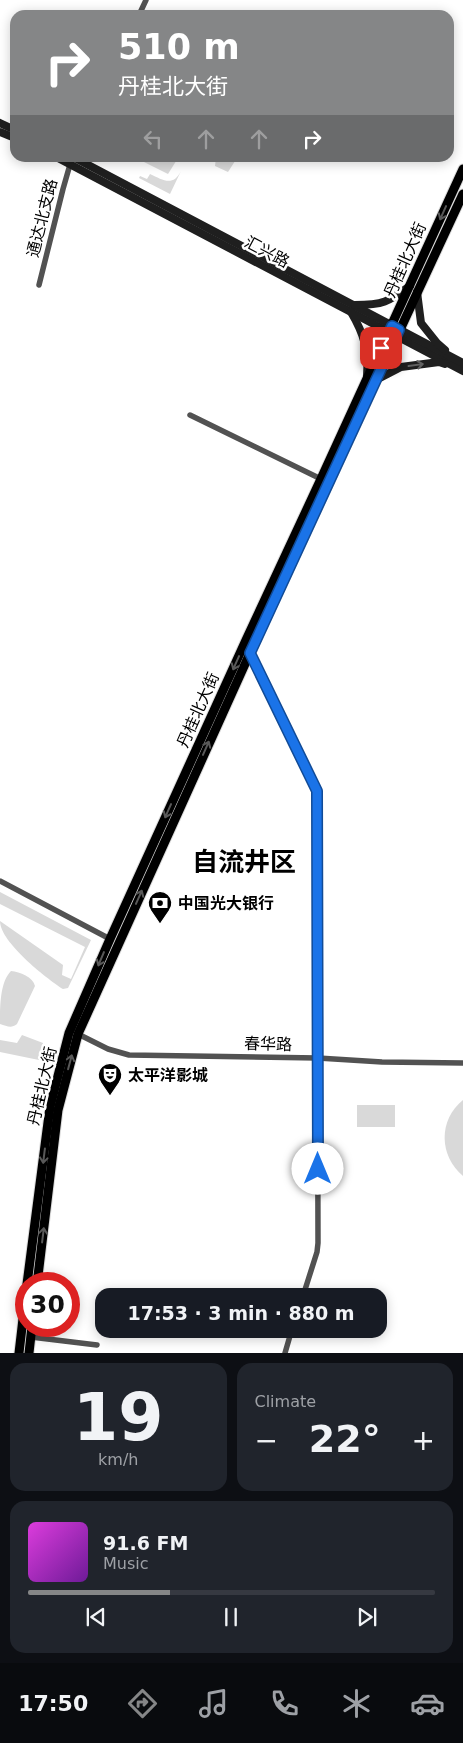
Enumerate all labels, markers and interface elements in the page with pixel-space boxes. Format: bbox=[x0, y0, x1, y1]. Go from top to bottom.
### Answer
text: 510 m bbox=[118, 27, 240, 67]
icon: right bbox=[35, 30, 100, 95]
text: 丹桂北大街 bbox=[118, 74, 228, 99]
icon: left bbox=[139, 125, 167, 153]
icon: ahead bbox=[192, 125, 220, 153]
icon: ahead bbox=[245, 125, 273, 153]
icon: right bbox=[298, 125, 326, 153]
street label: 通达北支路 bbox=[23, 177, 61, 259]
one-way arrow bbox=[437, 205, 447, 220]
street label: 丹桂北大街 bbox=[380, 220, 430, 300]
street label: 汇兴路 bbox=[241, 232, 293, 272]
pin bbox=[360, 327, 402, 369]
icon: arrive bbox=[367, 334, 395, 362]
one-way arrow bbox=[408, 360, 424, 370]
one-way arrow bbox=[230, 655, 240, 670]
street label: 丹桂北大街 bbox=[173, 670, 223, 750]
one-way arrow bbox=[202, 741, 212, 756]
one-way arrow bbox=[163, 803, 173, 818]
district label: 自流井区 bbox=[192, 847, 296, 877]
one-way arrow bbox=[135, 890, 145, 905]
bank icon: 中国光大银行 bbox=[147, 890, 173, 924]
place label: 中国光大银行 bbox=[178, 894, 274, 913]
one-way arrow bbox=[96, 951, 106, 966]
street label: 春华路 bbox=[244, 1034, 292, 1054]
street label: 丹桂北大街 bbox=[24, 1045, 60, 1127]
one-way arrow bbox=[66, 1055, 75, 1071]
theatre icon: 太平洋影城 bbox=[97, 1062, 123, 1096]
place label: 太平洋影城 bbox=[128, 1066, 208, 1085]
position arrow bbox=[291, 1142, 343, 1194]
one-way arrow bbox=[38, 1147, 48, 1163]
one-way arrow bbox=[38, 1228, 48, 1244]
speed limit sign: 30 bbox=[15, 1272, 80, 1337]
text: 17:53 · 3 min · 880 m bbox=[127, 1302, 355, 1324]
text: 19 bbox=[73, 1380, 163, 1455]
text: Climate bbox=[255, 1392, 316, 1411]
text: 22° bbox=[309, 1417, 381, 1461]
text: − bbox=[255, 1424, 278, 1457]
text: + bbox=[412, 1424, 435, 1457]
text: km/h bbox=[98, 1450, 138, 1469]
text: 91.6 FM bbox=[103, 1532, 188, 1554]
text: Music bbox=[103, 1554, 149, 1573]
icon: previous bbox=[82, 1603, 110, 1631]
icon: pause bbox=[217, 1603, 245, 1631]
icon: next bbox=[353, 1603, 381, 1631]
icon: directions bbox=[125, 1686, 160, 1721]
icon: music bbox=[196, 1686, 231, 1721]
icon: phone bbox=[267, 1686, 302, 1721]
icon: climate bbox=[339, 1686, 374, 1721]
icon: car bbox=[410, 1686, 445, 1721]
text: 17:50 bbox=[18, 1691, 88, 1716]

